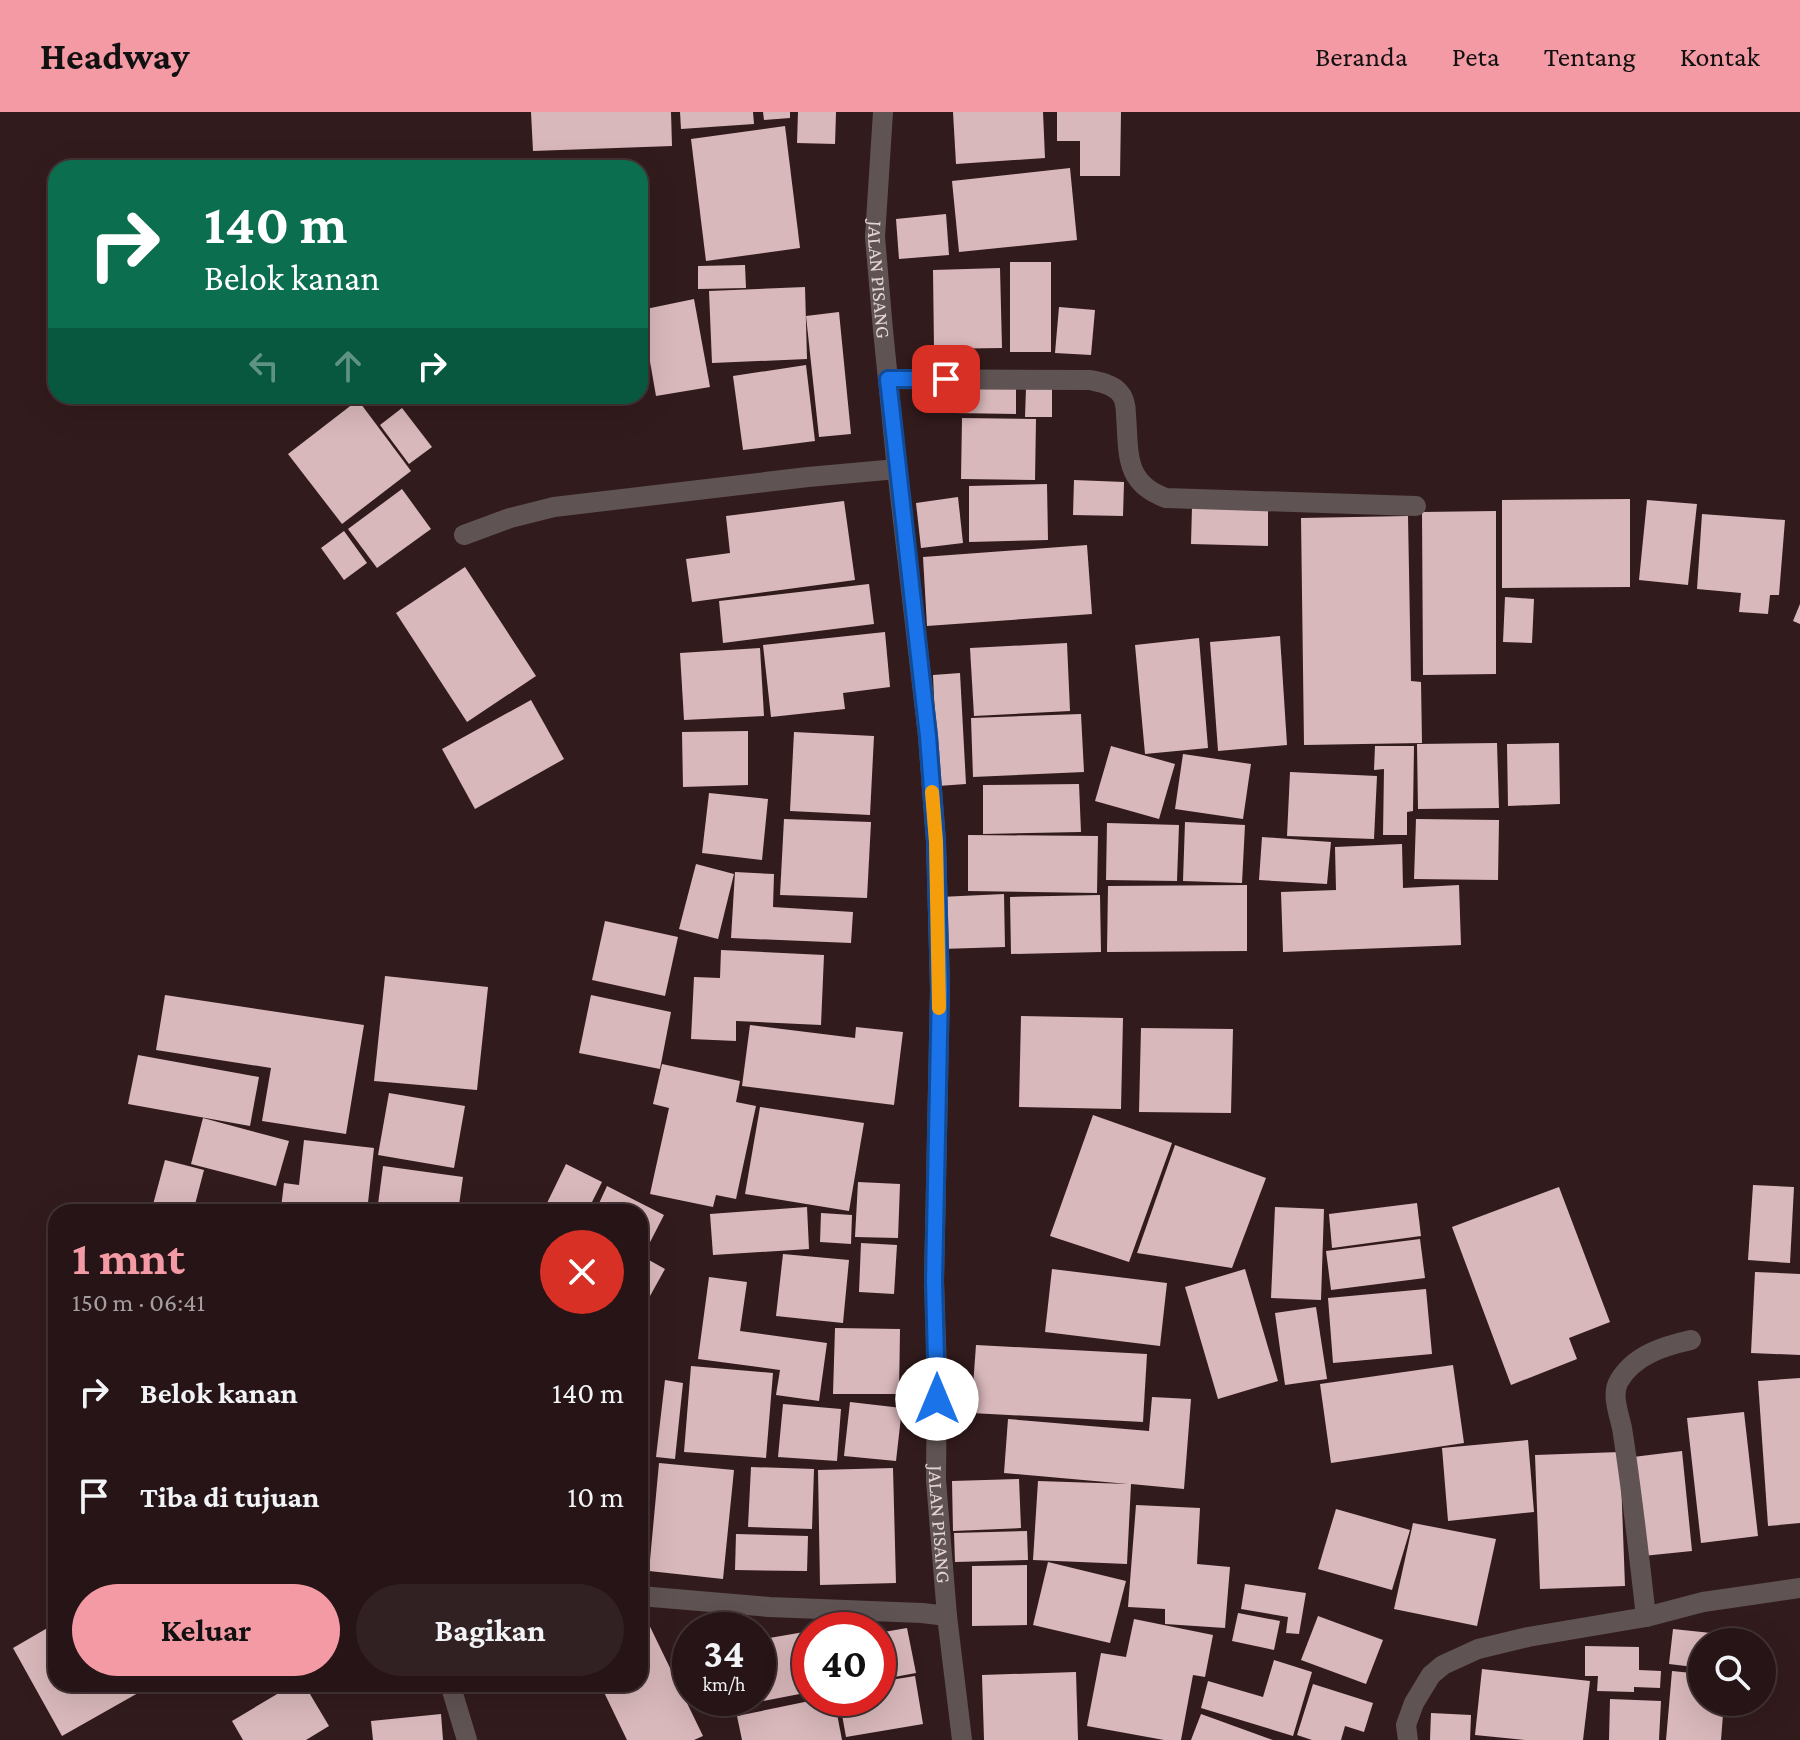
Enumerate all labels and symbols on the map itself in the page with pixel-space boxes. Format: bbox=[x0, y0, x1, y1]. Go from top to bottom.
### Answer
street label: JALAN PISANG bbox=[864, 218, 895, 340]
pin bbox=[912, 345, 980, 413]
position arrow bbox=[895, 1357, 979, 1441]
street label: JALAN PISANG bbox=[924, 1463, 955, 1584]
speed limit sign: 40 bbox=[792, 1612, 896, 1716]

